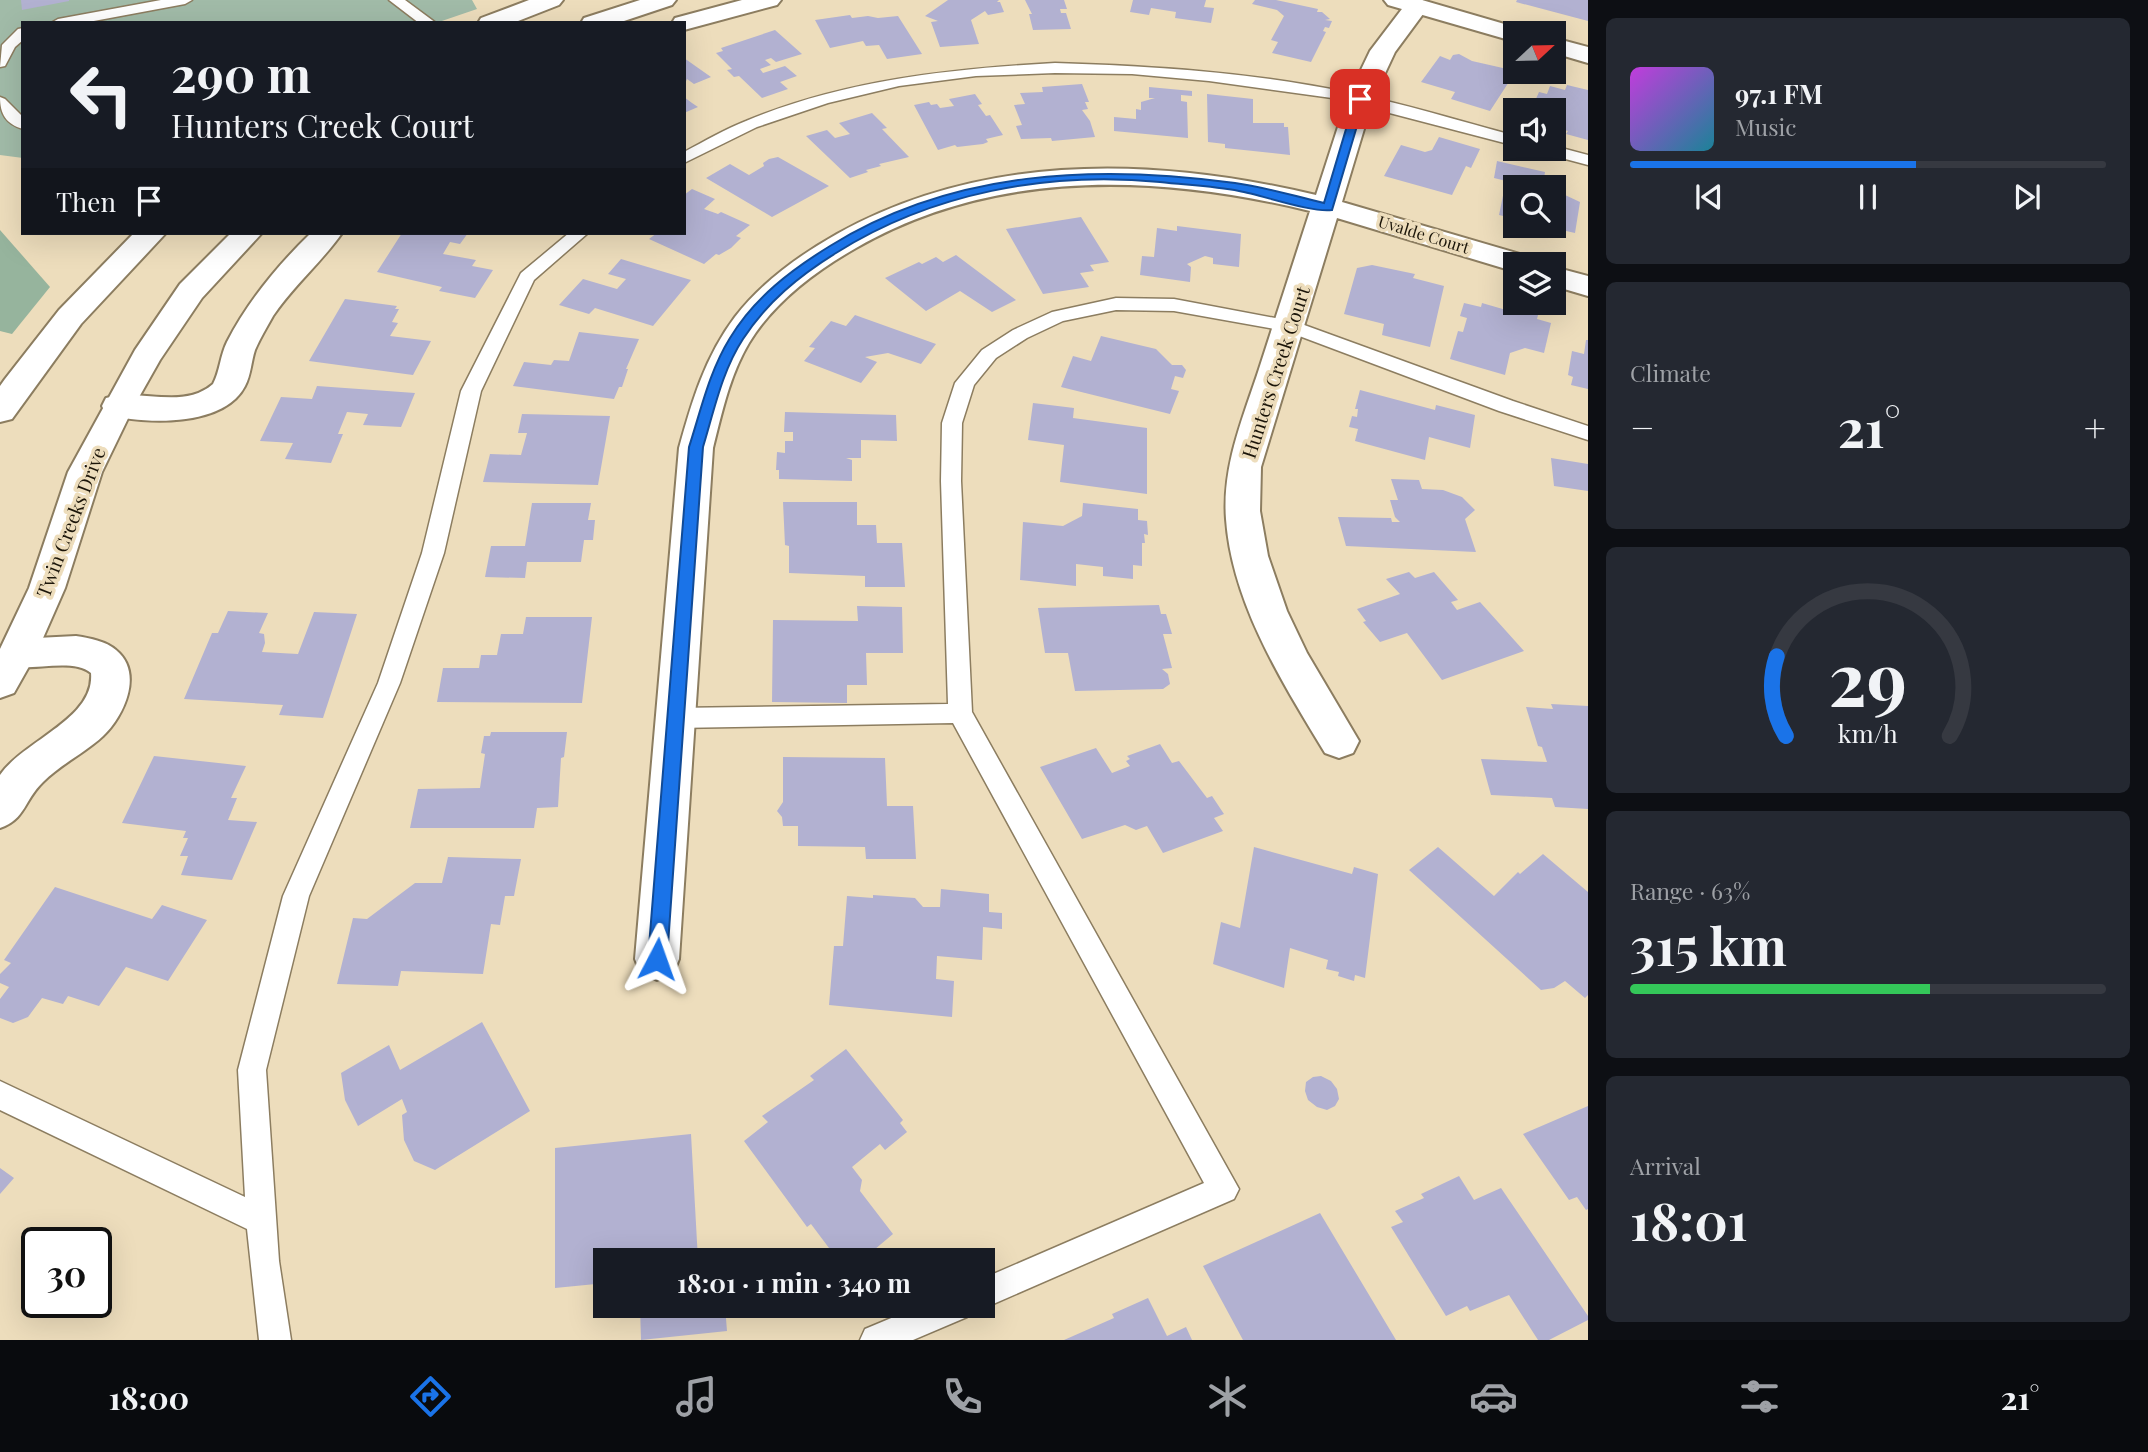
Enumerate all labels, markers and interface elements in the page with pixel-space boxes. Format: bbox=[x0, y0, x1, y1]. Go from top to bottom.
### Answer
north arrow bbox=[1503, 21, 1566, 84]
map controls bbox=[1503, 21, 1566, 315]
text: 290 m bbox=[171, 40, 311, 105]
icon: left bbox=[56, 49, 147, 140]
pin bbox=[1330, 69, 1390, 129]
text: 97.1 FM bbox=[1735, 76, 1823, 111]
icon: arrive bbox=[1341, 80, 1379, 118]
button: sound bbox=[1503, 98, 1566, 161]
text: Hunters Creek Court bbox=[171, 103, 474, 146]
text: Music bbox=[1735, 111, 1796, 142]
button: search bbox=[1503, 175, 1566, 238]
icon: previous bbox=[1690, 178, 1728, 216]
icon: pause bbox=[1849, 178, 1887, 216]
icon: next bbox=[2008, 178, 2046, 216]
icon: arrive bbox=[130, 182, 168, 220]
text: Then bbox=[56, 184, 116, 219]
street label: Uvalde Court bbox=[1376, 210, 1472, 258]
button: layers bbox=[1503, 252, 1566, 315]
street label: Hunters Creek Court bbox=[1235, 282, 1315, 461]
text: Climate bbox=[1630, 357, 1711, 388]
text: 21° bbox=[1838, 392, 1901, 461]
text: − bbox=[1630, 401, 1655, 452]
text: + bbox=[2084, 401, 2106, 452]
street label: Twin Creeks Drive bbox=[29, 443, 111, 601]
text: 29 bbox=[1829, 627, 1907, 724]
text: km/h bbox=[1838, 716, 1898, 749]
text: Range · 63% bbox=[1630, 875, 1750, 906]
text: 315 km bbox=[1630, 910, 1787, 979]
position arrow bbox=[620, 922, 694, 996]
text: Arrival bbox=[1630, 1150, 1701, 1181]
text: 18:01 bbox=[1630, 1185, 1748, 1254]
speed limit sign: 30 bbox=[21, 1227, 112, 1318]
text: 18:01 · 1 min · 340 m bbox=[677, 1265, 911, 1300]
icon: directions bbox=[406, 1372, 455, 1421]
icon: music bbox=[672, 1372, 721, 1421]
icon: phone bbox=[938, 1372, 987, 1421]
icon: climate bbox=[1203, 1372, 1252, 1421]
icon: car bbox=[1469, 1372, 1518, 1421]
icon: filters bbox=[1735, 1372, 1784, 1421]
text: 18:00 bbox=[108, 1375, 189, 1418]
text: 21° bbox=[2001, 1375, 2040, 1418]

